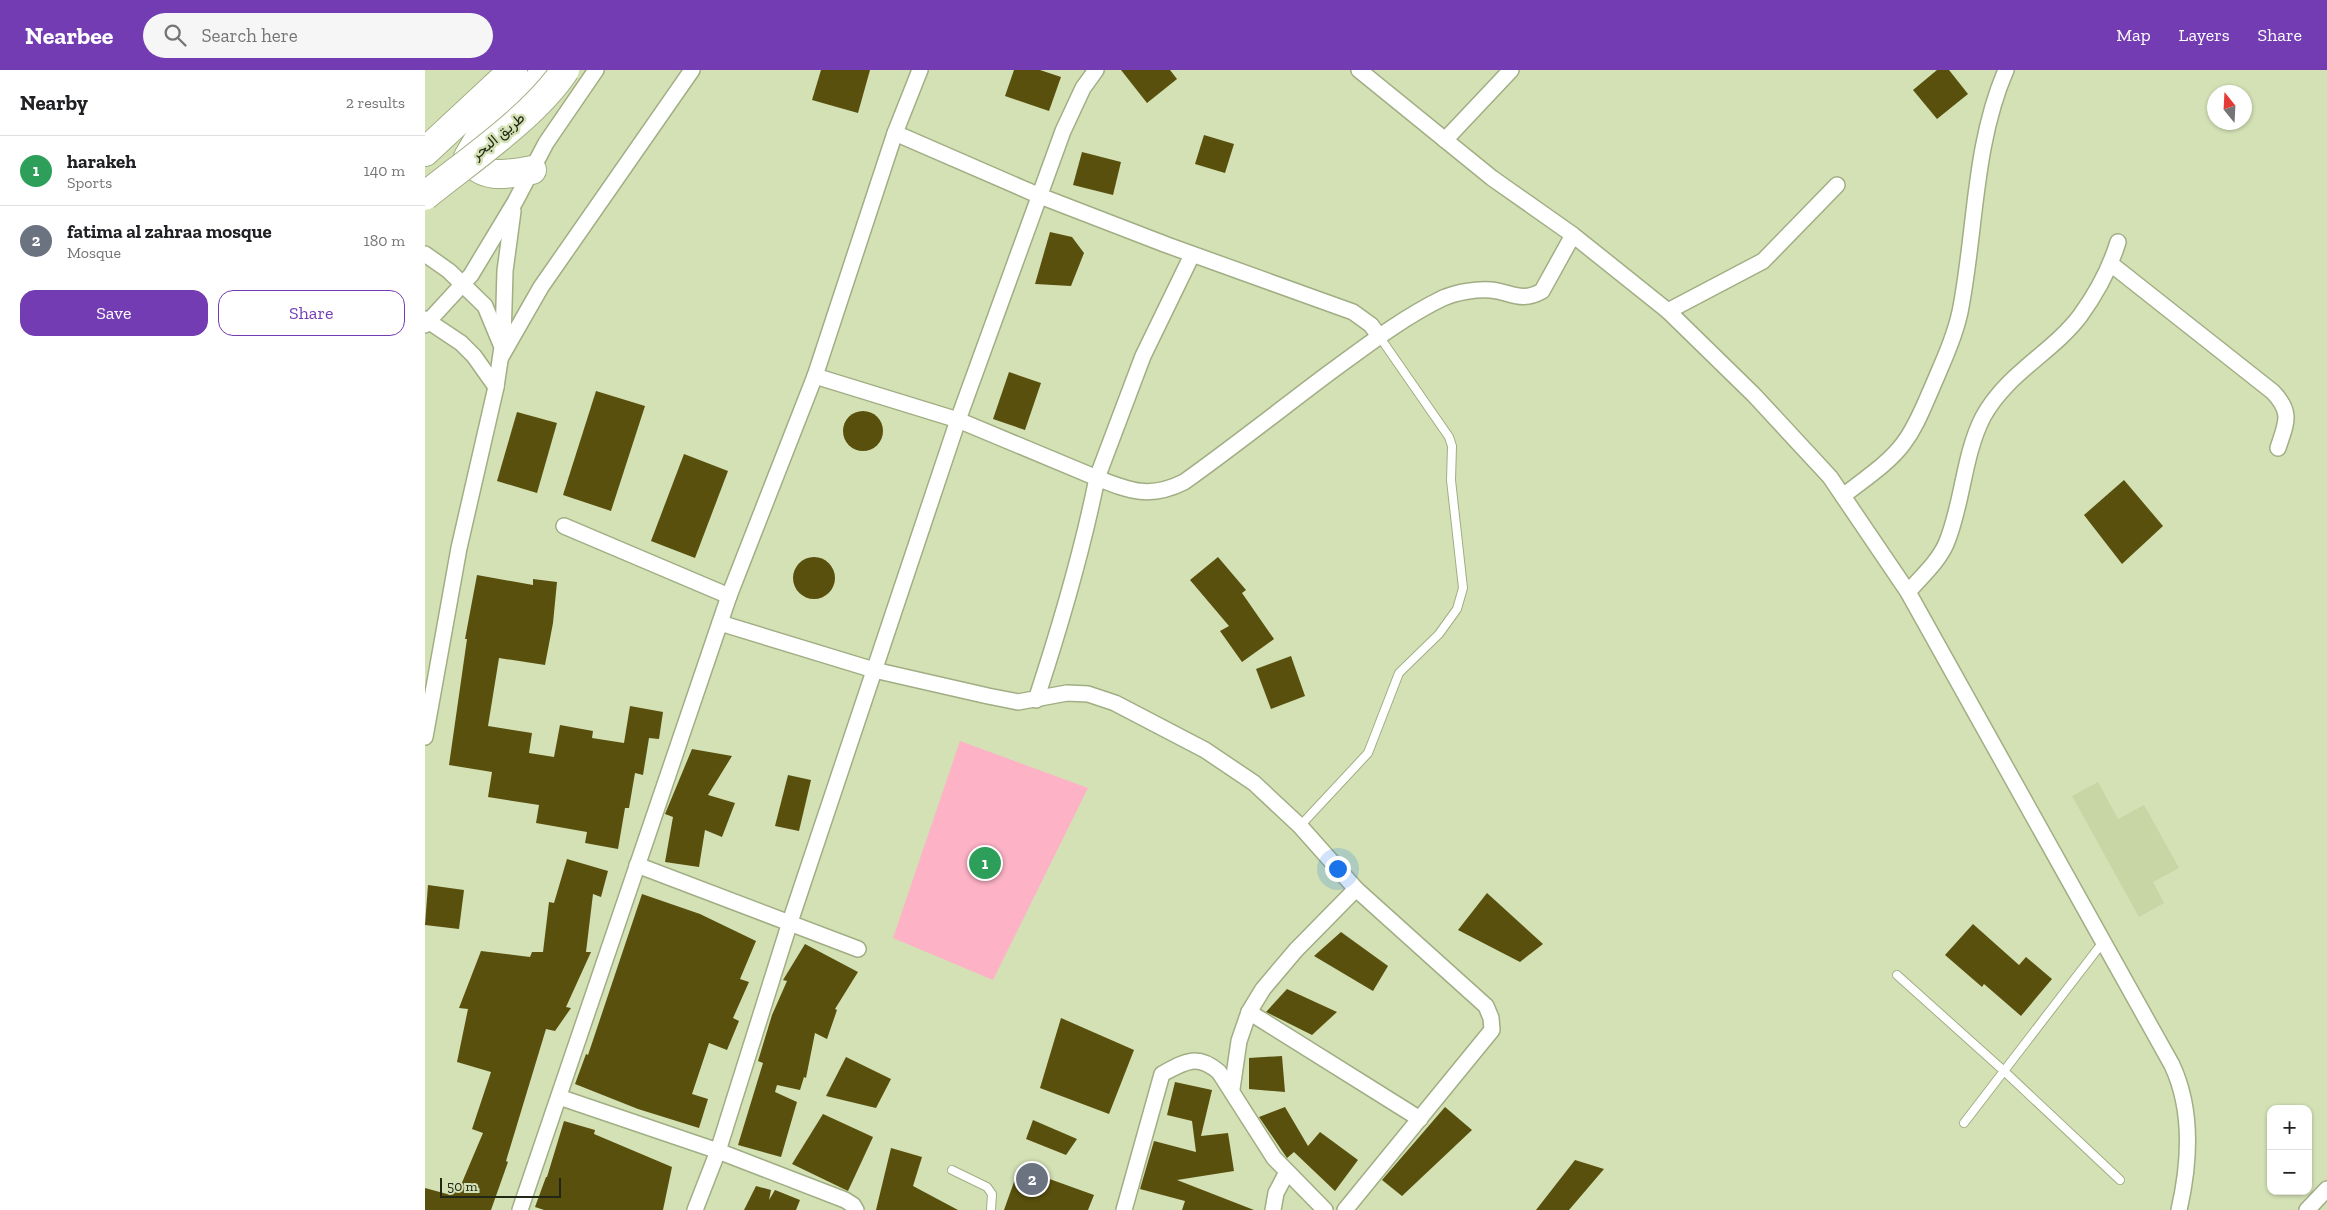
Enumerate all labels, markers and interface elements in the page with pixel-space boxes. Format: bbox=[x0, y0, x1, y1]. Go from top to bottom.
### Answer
search box bbox=[143, 13, 493, 58]
text: Nearbee bbox=[25, 21, 113, 50]
icon: search bbox=[161, 21, 189, 49]
text: Search here bbox=[201, 24, 298, 47]
text: Map bbox=[2116, 24, 2151, 46]
text: Layers bbox=[2179, 24, 2230, 46]
text: Share bbox=[2258, 24, 2302, 46]
north arrow bbox=[2207, 85, 2252, 130]
text: Nearby bbox=[20, 90, 88, 115]
text: 2 results bbox=[346, 93, 405, 112]
street label: طريق البحر bbox=[467, 108, 529, 165]
text: harakeh bbox=[67, 150, 136, 173]
text: 1 bbox=[33, 161, 39, 180]
text: 140 m bbox=[364, 161, 405, 180]
text: Sports bbox=[67, 173, 112, 192]
text: fatima al zahraa mosque bbox=[67, 220, 272, 243]
text: 2 bbox=[32, 231, 40, 250]
text: 180 m bbox=[364, 231, 405, 250]
text: Mosque bbox=[67, 243, 121, 262]
button: Save bbox=[20, 290, 208, 336]
button: Share bbox=[218, 290, 405, 336]
pin: 1 bbox=[969, 844, 1001, 882]
your location bbox=[1325, 856, 1351, 882]
map controls bbox=[2267, 1105, 2312, 1195]
button: + bbox=[2267, 1105, 2312, 1150]
button: − bbox=[2267, 1150, 2312, 1195]
pin: 2 bbox=[1016, 1160, 1048, 1198]
scale bar bbox=[440, 1175, 561, 1198]
text: 50 m bbox=[447, 1178, 478, 1195]

